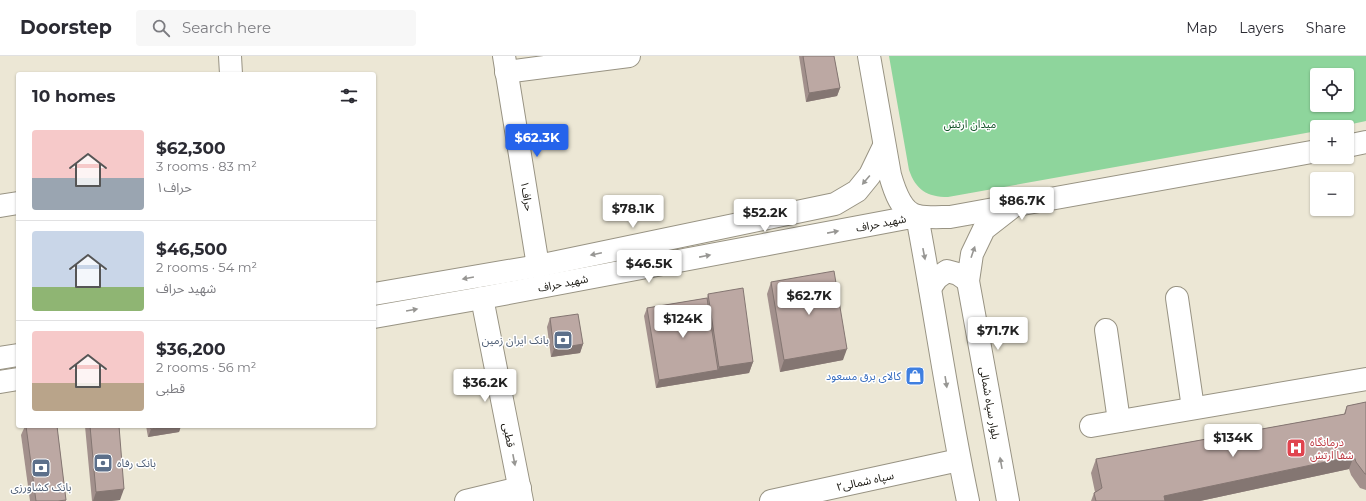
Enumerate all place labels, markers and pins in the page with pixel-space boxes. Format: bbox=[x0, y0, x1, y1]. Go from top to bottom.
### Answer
pin: $62.3K bbox=[504, 124, 570, 158]
pin: $86.7K bbox=[989, 187, 1055, 221]
pin: $78.1K bbox=[600, 195, 666, 229]
pin: $52.2K bbox=[732, 199, 798, 233]
pin: $46.5K bbox=[616, 250, 682, 284]
pin: $62.7K bbox=[776, 282, 842, 316]
pin: $124K bbox=[655, 305, 711, 339]
pin: $71.7K bbox=[965, 317, 1031, 351]
bank icon: بانک ایران زمین bbox=[552, 329, 574, 351]
place label: بانک ایران زمین bbox=[482, 333, 549, 347]
shop icon: کالای برق مسعود bbox=[904, 365, 926, 387]
pin: $36.2K bbox=[452, 369, 518, 403]
place label: کالای برق مسعود bbox=[826, 369, 901, 383]
pin: $134K bbox=[1205, 424, 1261, 458]
place label: درمانگاه شفا ارتش bbox=[1310, 435, 1354, 462]
hospital icon: درمانگاه شفا ارتش bbox=[1285, 437, 1307, 459]
bank icon: بانک رفاه bbox=[92, 452, 114, 474]
place label: بانک رفاه bbox=[117, 456, 156, 470]
bank icon: بانک کشاورزی bbox=[30, 457, 52, 479]
place label: بانک کشاورزی bbox=[10, 480, 72, 494]

